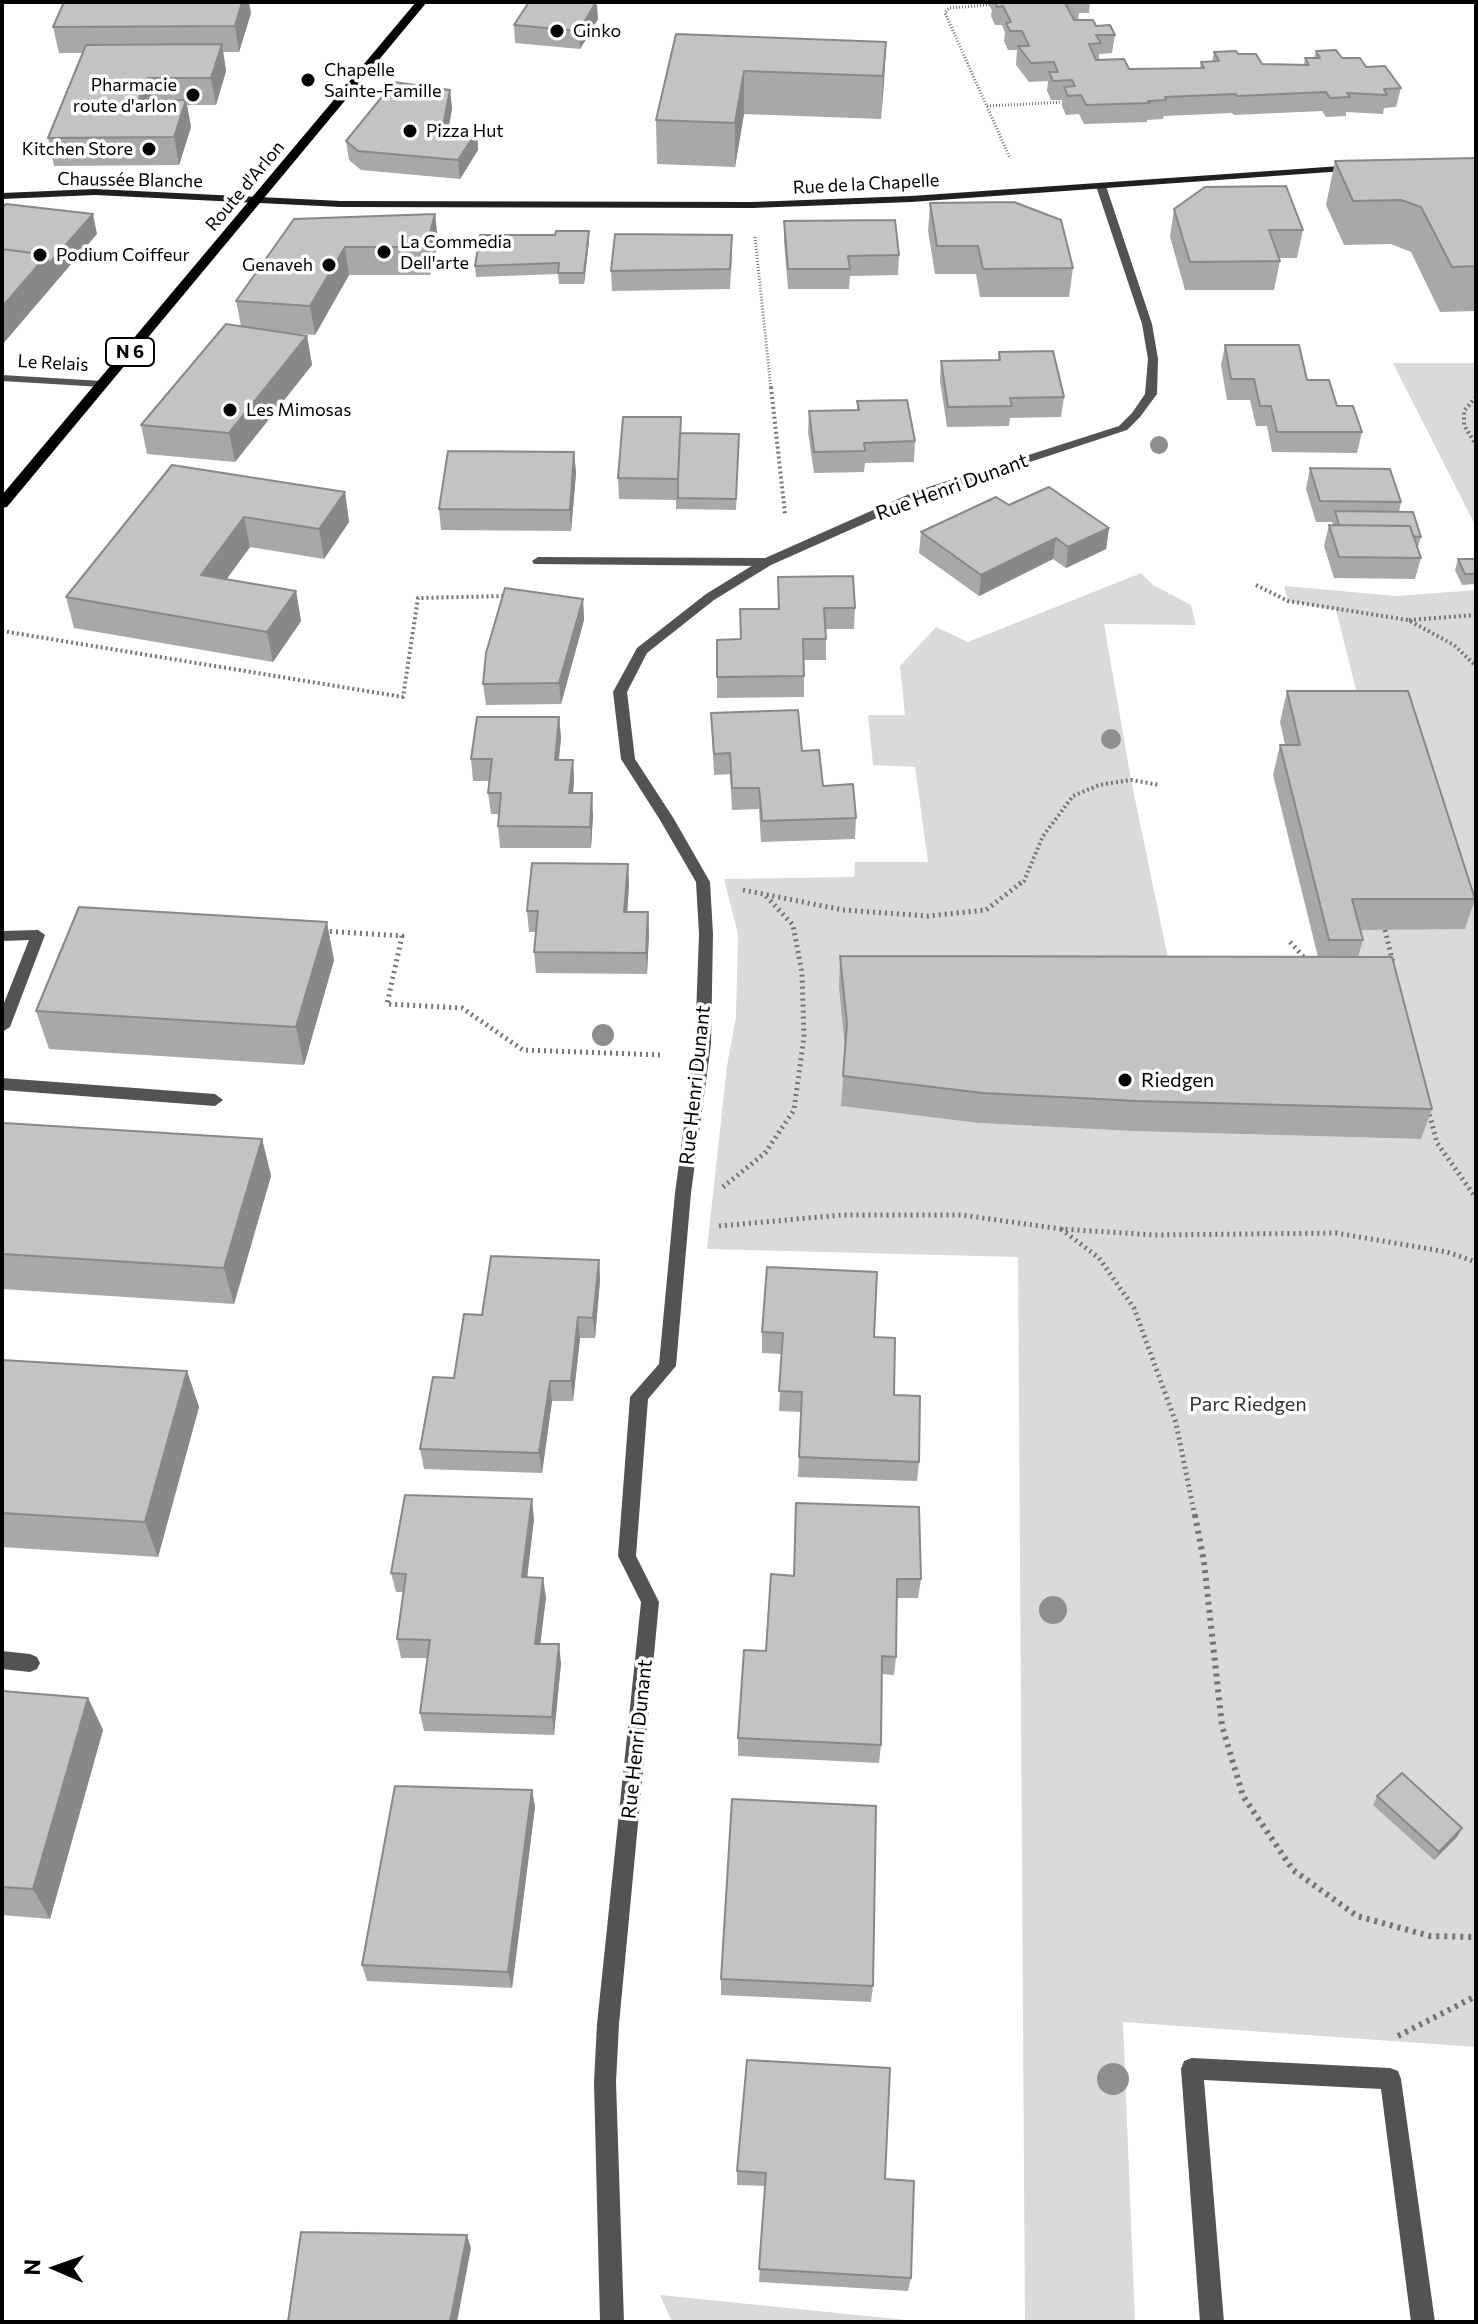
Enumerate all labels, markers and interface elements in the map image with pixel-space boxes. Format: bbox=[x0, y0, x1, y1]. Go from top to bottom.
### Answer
place label: Ginko bbox=[573, 20, 621, 42]
marker: Ginko bbox=[548, 22, 566, 40]
place label: Chapelle Sainte-Famille bbox=[324, 59, 442, 102]
marker: Chapelle Sainte-Famille bbox=[299, 71, 317, 89]
place label: Pharmacie route d'arlon bbox=[73, 74, 177, 116]
marker: Pharmacie route d'arlon bbox=[184, 86, 202, 104]
place label: Pizza Hut bbox=[426, 120, 504, 142]
marker: Pizza Hut bbox=[401, 122, 419, 140]
street label: Route d'Arlon bbox=[201, 137, 289, 235]
place label: Kitchen Store bbox=[22, 138, 133, 160]
marker: Kitchen Store bbox=[140, 140, 158, 158]
street label: Chaussée Blanche bbox=[57, 168, 203, 192]
street label: Rue de la Chapelle bbox=[792, 169, 940, 199]
place label: La Commedia Dell'arte bbox=[400, 231, 512, 274]
marker: La Commedia Dell'arte bbox=[375, 243, 393, 261]
place label: Podium Coiffeur bbox=[56, 244, 190, 266]
marker: Podium Coiffeur bbox=[31, 246, 49, 264]
place label: Genaveh bbox=[242, 254, 313, 276]
marker: Genaveh bbox=[320, 256, 338, 274]
road number: N 6 bbox=[106, 338, 154, 366]
street label: Le Relais bbox=[17, 350, 89, 376]
place label: Les Mimosas bbox=[246, 399, 351, 421]
marker: Les Mimosas bbox=[221, 401, 239, 419]
street label: Rue Henri Dunant bbox=[873, 448, 1031, 526]
street label: Rue Henri Dunant bbox=[675, 1004, 715, 1166]
place label: Riedgen bbox=[1141, 1068, 1214, 1092]
marker: Riedgen bbox=[1116, 1071, 1134, 1089]
park label: Parc Riedgen bbox=[1189, 1392, 1307, 1416]
street label: Rue Henri Dunant bbox=[617, 1658, 657, 1820]
north arrow bbox=[16, 2228, 96, 2308]
text: N bbox=[18, 2258, 45, 2276]

